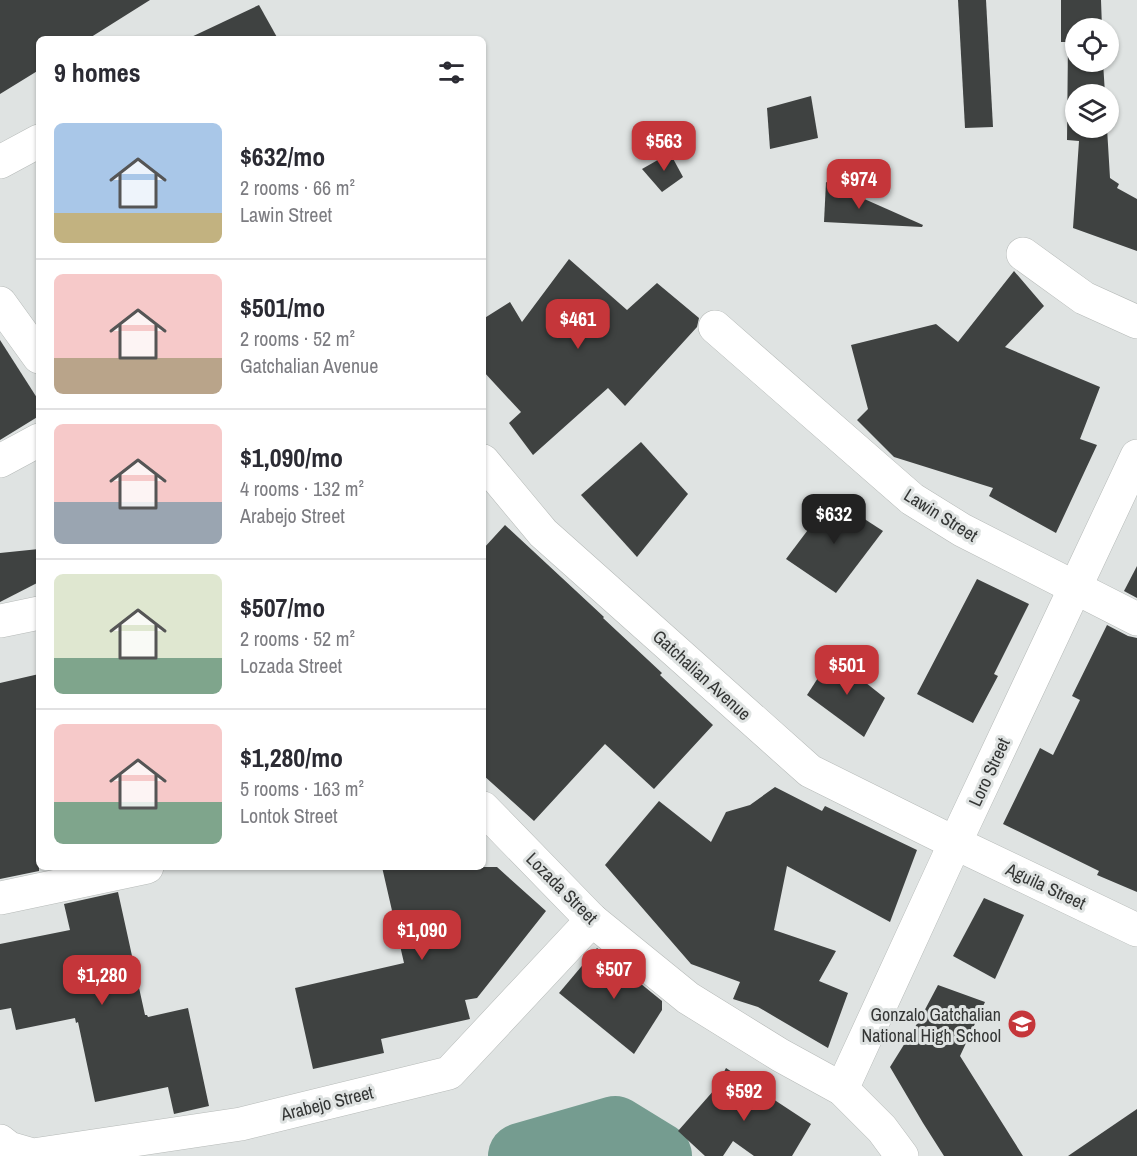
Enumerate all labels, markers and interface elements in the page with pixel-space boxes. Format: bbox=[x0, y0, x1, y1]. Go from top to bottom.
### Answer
map controls bbox=[1065, 18, 1119, 138]
button: locate bbox=[1065, 18, 1119, 72]
text: 9 homes bbox=[54, 55, 141, 90]
icon: filters bbox=[435, 56, 468, 89]
button: layers bbox=[1065, 84, 1119, 138]
pin: $563 bbox=[628, 121, 700, 172]
text: $563 bbox=[646, 127, 682, 154]
text: $632/mo bbox=[240, 139, 325, 174]
icon: home bbox=[102, 147, 174, 219]
pin: $974 bbox=[823, 159, 895, 210]
text: $974 bbox=[841, 165, 877, 192]
text: 2 rooms · 66 m² bbox=[240, 174, 355, 201]
text: Lawin Street bbox=[240, 201, 332, 228]
text: $501/mo bbox=[240, 290, 325, 325]
icon: home bbox=[102, 298, 174, 370]
pin: $461 bbox=[542, 299, 614, 350]
text: $461 bbox=[560, 305, 596, 332]
text: 2 rooms · 52 m² bbox=[240, 325, 355, 352]
text: Gatchalian Avenue bbox=[240, 352, 378, 379]
text: $1,090/mo bbox=[240, 440, 343, 475]
icon: home bbox=[102, 448, 174, 520]
text: 4 rooms · 132 m² bbox=[240, 475, 364, 502]
street label: Lawin Street bbox=[899, 482, 983, 548]
pin: $632 bbox=[798, 494, 870, 545]
text: $632 bbox=[816, 500, 852, 527]
text: Arabejo Street bbox=[240, 502, 345, 529]
text: $507/mo bbox=[240, 590, 325, 625]
icon: home bbox=[102, 598, 174, 670]
street label: Gatchalian Avenue bbox=[647, 624, 757, 726]
text: 2 rooms · 52 m² bbox=[240, 625, 355, 652]
pin: $501 bbox=[811, 645, 883, 696]
text: $501 bbox=[829, 651, 865, 678]
text: Lozada Street bbox=[240, 652, 342, 679]
street label: Loro Street bbox=[962, 734, 1016, 810]
text: $1,280/mo bbox=[240, 740, 343, 775]
icon: home bbox=[102, 748, 174, 820]
text: 5 rooms · 163 m² bbox=[240, 775, 364, 802]
text: Lontok Street bbox=[240, 802, 338, 829]
street label: Lozada Street bbox=[521, 847, 603, 929]
street label: Aguila Street bbox=[1001, 856, 1090, 915]
pin: $1,090 bbox=[373, 910, 471, 961]
text: $1,090 bbox=[397, 916, 447, 943]
pin: $507 bbox=[578, 949, 650, 1000]
pin: $1,280 bbox=[53, 955, 151, 1006]
text: $507 bbox=[596, 955, 632, 982]
text: $1,280 bbox=[77, 961, 127, 988]
place label: Gonzalo Gatchalian National High School bbox=[862, 1002, 1001, 1048]
school or university icon: Gonzalo Gatchalian National High School bbox=[1006, 1008, 1038, 1040]
pin: $592 bbox=[708, 1071, 780, 1122]
text: $592 bbox=[726, 1077, 762, 1104]
street label: Arabejo Street bbox=[277, 1079, 376, 1127]

